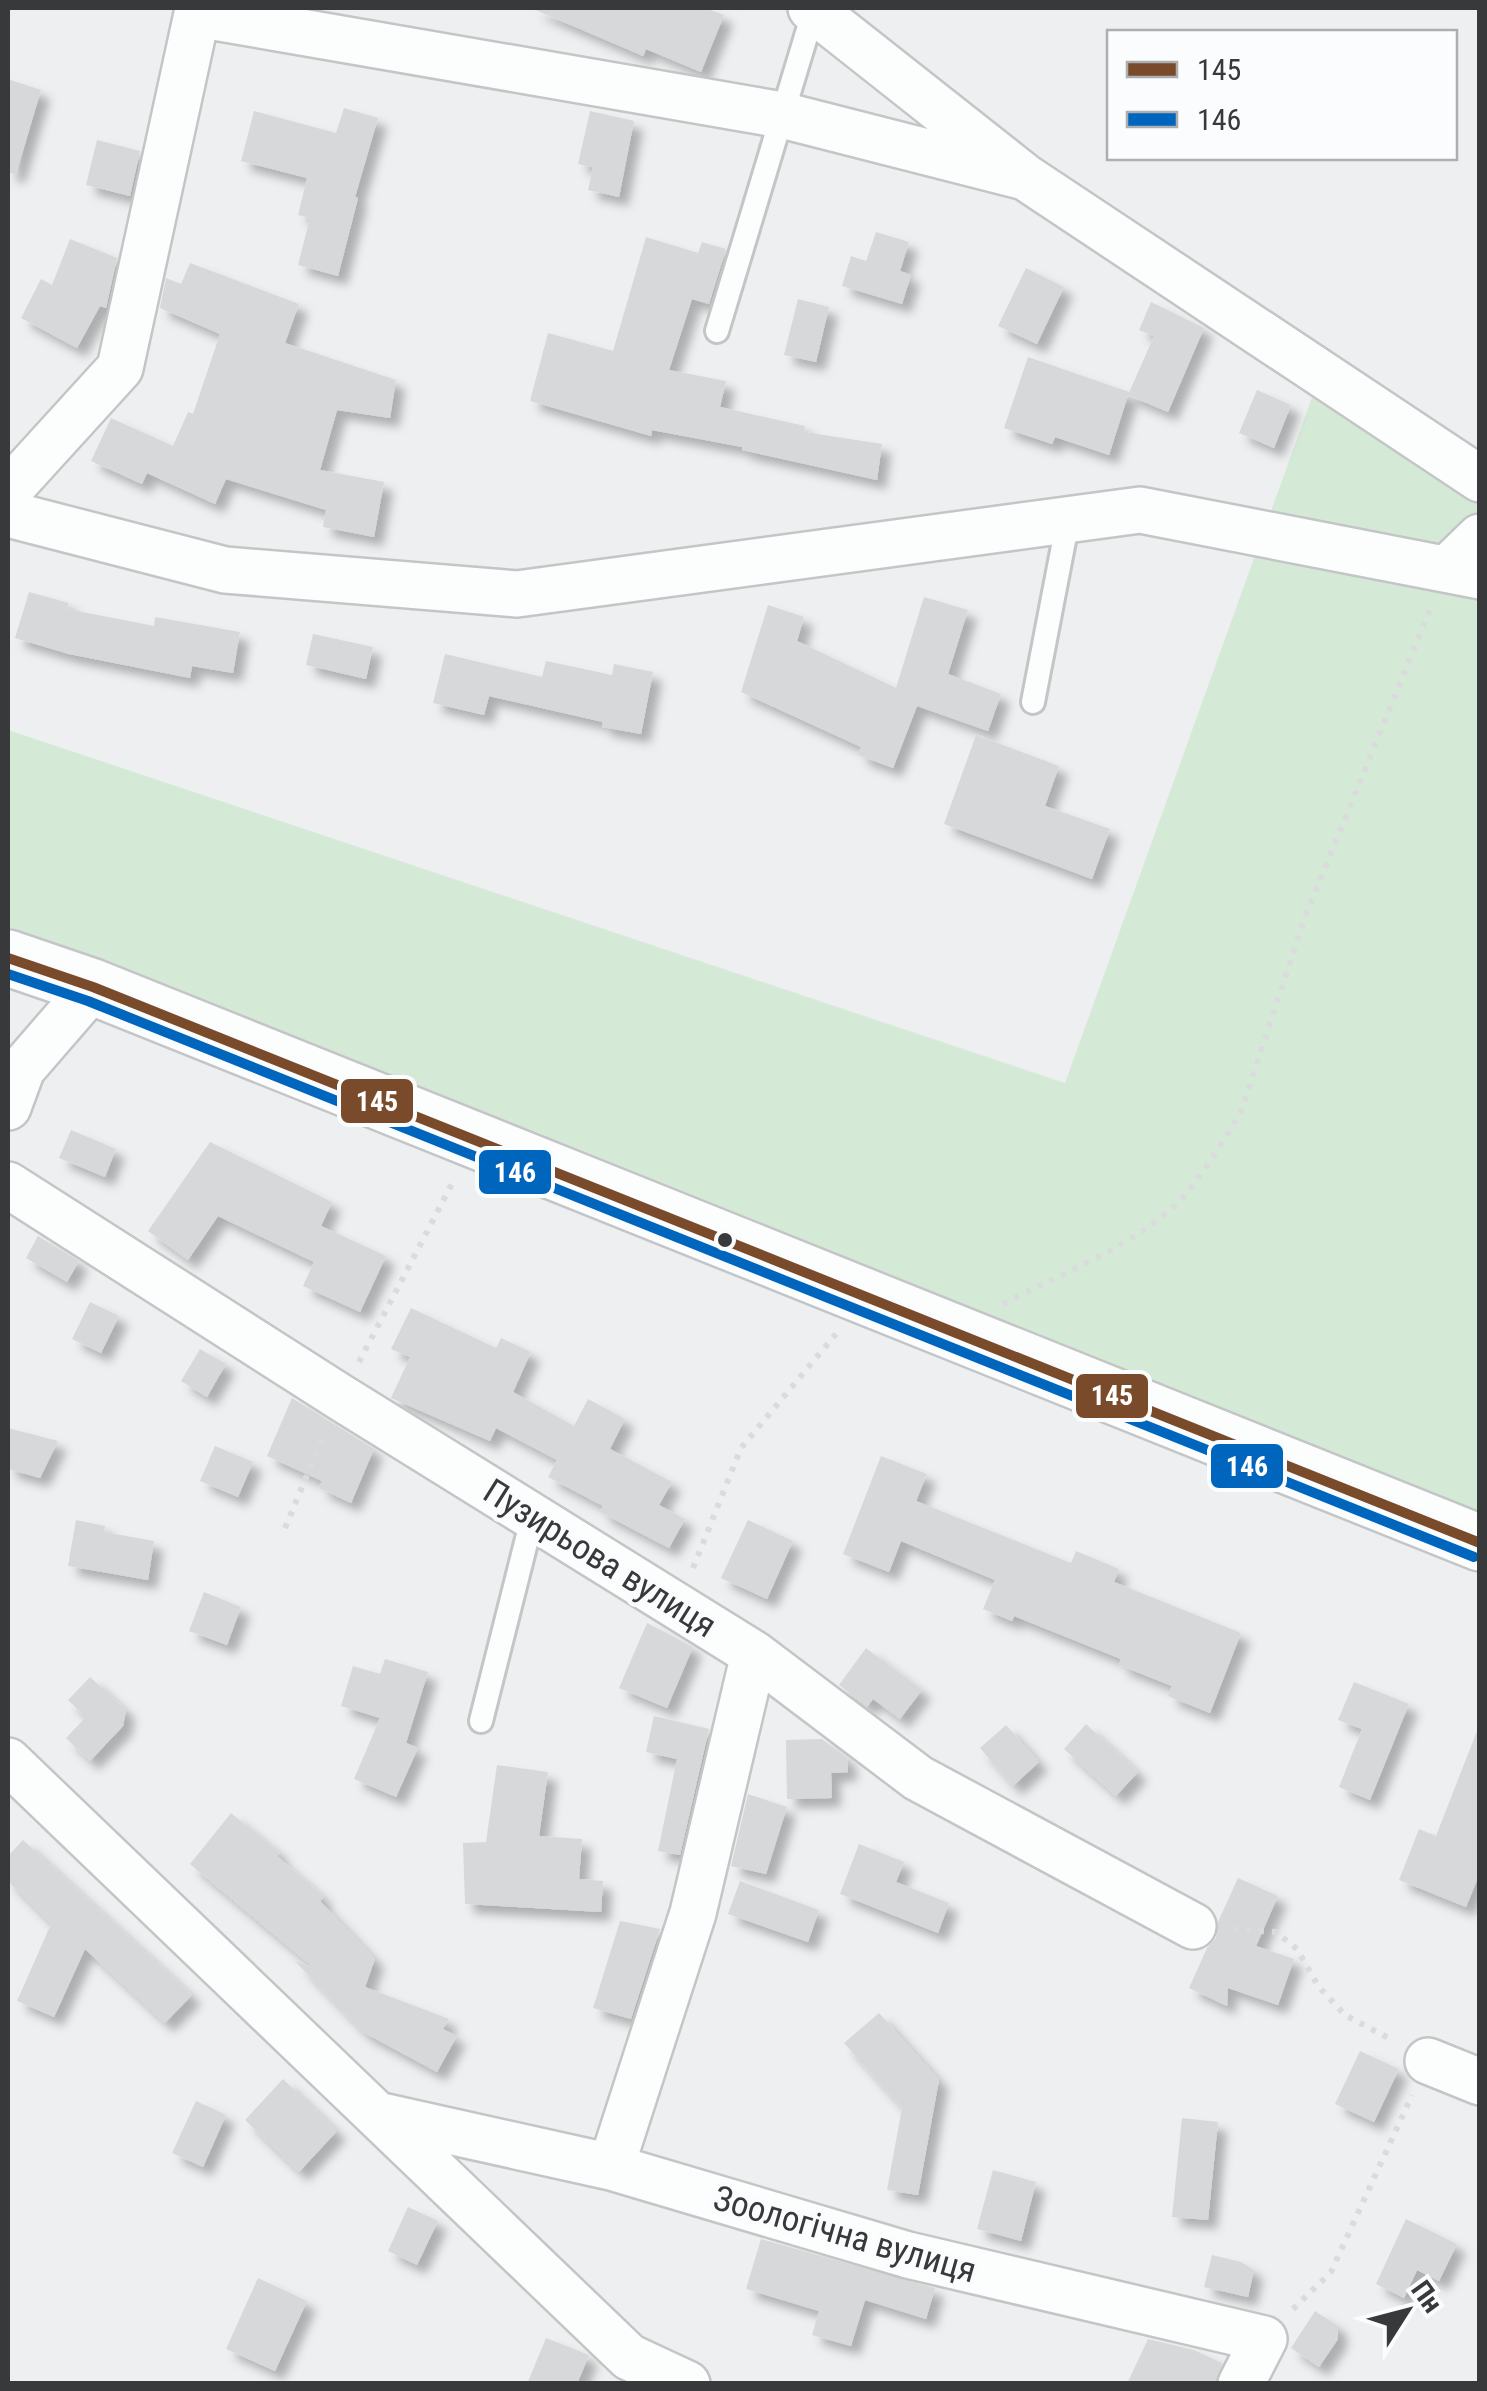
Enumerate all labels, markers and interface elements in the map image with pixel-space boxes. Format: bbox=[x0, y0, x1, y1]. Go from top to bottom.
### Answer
legend bbox=[1107, 30, 1457, 160]
text: 145 bbox=[1197, 52, 1241, 87]
text: 146 bbox=[1197, 102, 1241, 137]
line badge: 145 bbox=[339, 1077, 415, 1125]
text: 145 bbox=[356, 1085, 398, 1118]
line badge: 146 bbox=[477, 1148, 553, 1196]
text: 146 bbox=[494, 1156, 536, 1189]
unlabelled marker bbox=[715, 1230, 735, 1250]
line badge: 145 bbox=[1074, 1372, 1150, 1420]
text: 145 bbox=[1091, 1379, 1133, 1412]
line badge: 146 bbox=[1209, 1442, 1285, 1490]
text: 146 bbox=[1226, 1450, 1268, 1483]
street label: Пузирьова вулиця bbox=[476, 1471, 723, 1646]
street label: Зоологічна вулиця bbox=[709, 2177, 981, 2292]
north arrow bbox=[1357, 2261, 1457, 2361]
text: Пн bbox=[1404, 2274, 1449, 2319]

